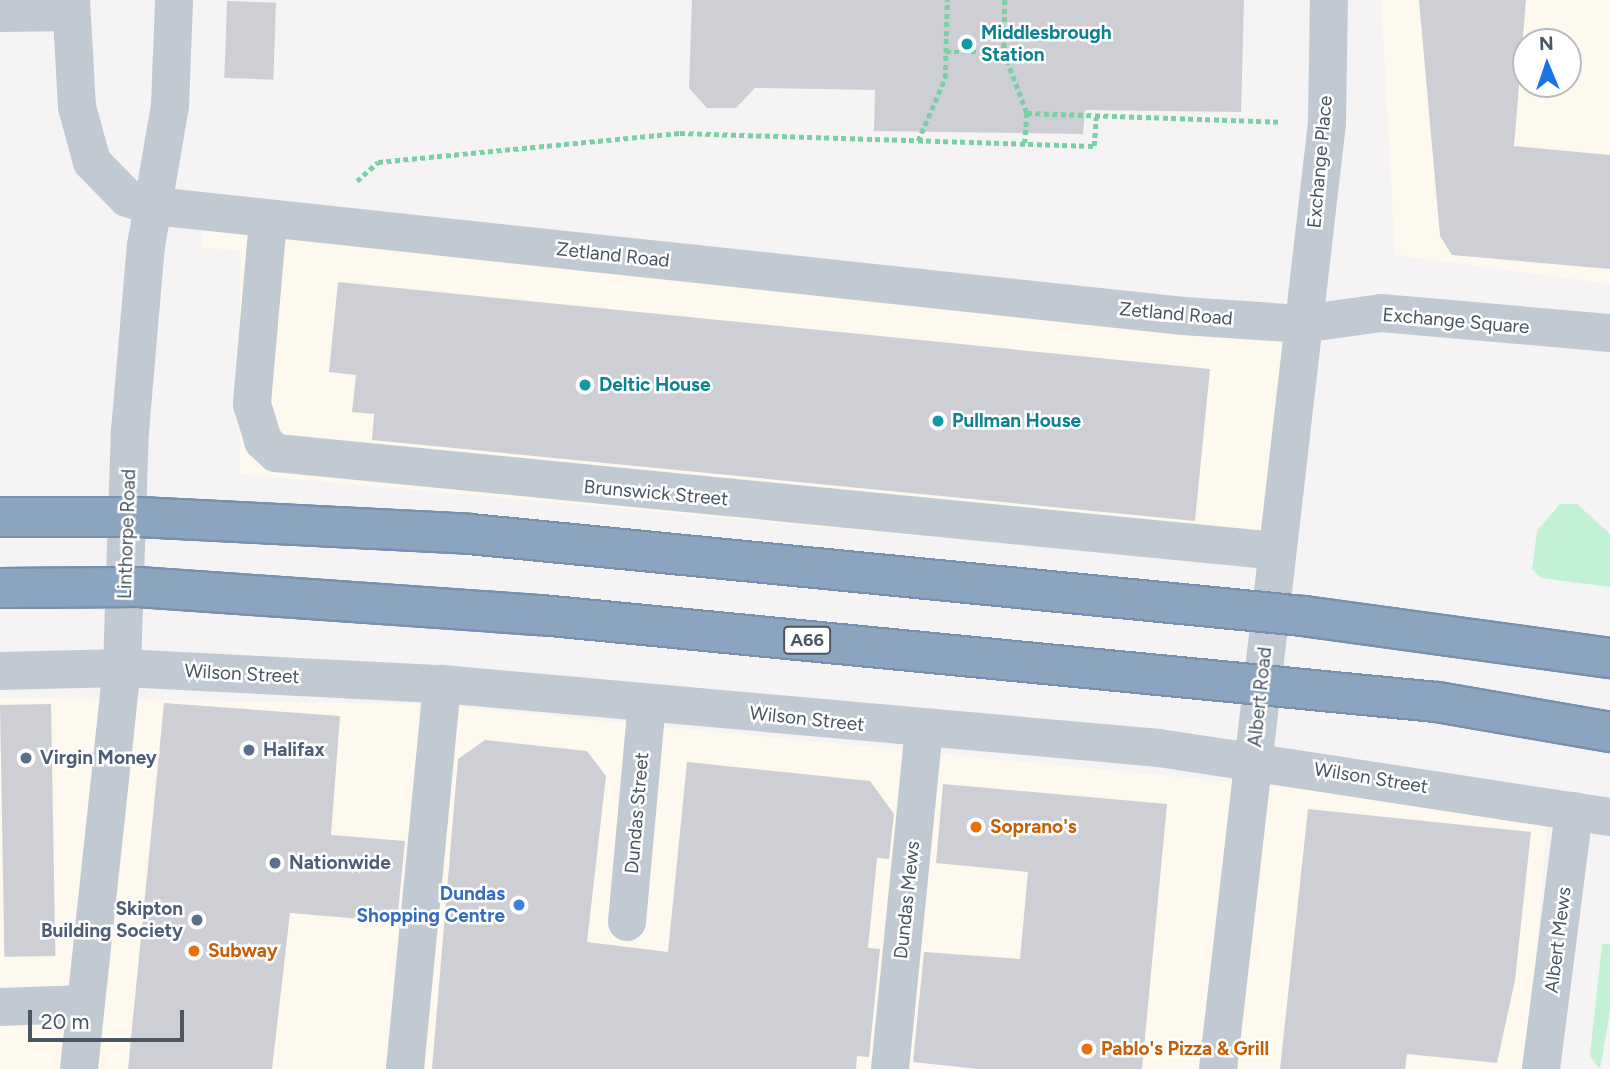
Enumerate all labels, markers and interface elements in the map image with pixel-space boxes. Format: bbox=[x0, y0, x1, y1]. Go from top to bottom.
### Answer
place label: Middlesbrough Station bbox=[981, 22, 1112, 66]
north arrow bbox=[1512, 28, 1582, 98]
text: N bbox=[1539, 32, 1554, 55]
marker: Middlesbrough Station bbox=[959, 36, 975, 52]
street label: Exchange Place bbox=[1303, 95, 1337, 229]
street label: Zetland Road bbox=[555, 238, 671, 272]
street label: Zetland Road bbox=[1118, 298, 1234, 330]
street label: Exchange Square bbox=[1382, 303, 1530, 339]
place label: Deltic House bbox=[599, 374, 710, 396]
marker: Deltic House bbox=[577, 377, 593, 393]
place label: Pullman House bbox=[952, 410, 1081, 432]
marker: Pullman House bbox=[930, 413, 946, 429]
street label: Linthorpe Road bbox=[113, 469, 141, 599]
street label: Brunswick Street bbox=[583, 475, 729, 511]
road number: A66 bbox=[782, 626, 832, 654]
street label: Albert Road bbox=[1243, 646, 1277, 748]
street label: Wilson Street bbox=[184, 660, 300, 688]
street label: Wilson Street bbox=[749, 702, 865, 736]
place label: Halifax bbox=[263, 739, 325, 761]
marker: Halifax bbox=[241, 742, 257, 758]
place label: Virgin Money bbox=[40, 747, 157, 769]
marker: Virgin Money bbox=[18, 750, 34, 766]
street label: Dundas Street bbox=[620, 751, 654, 875]
street label: Wilson Street bbox=[1312, 758, 1430, 798]
place label: Soprano's bbox=[990, 816, 1077, 838]
marker: Soprano's bbox=[968, 819, 984, 835]
street label: Dundas Mews bbox=[889, 840, 925, 960]
place label: Nationwide bbox=[289, 852, 391, 874]
marker: Nationwide bbox=[267, 855, 283, 871]
place label: Dundas Shopping Centre bbox=[357, 883, 505, 927]
street label: Albert Mews bbox=[1540, 886, 1576, 994]
marker: Dundas Shopping Centre bbox=[511, 897, 527, 913]
place label: Skipton Building Society bbox=[41, 898, 183, 942]
marker: Skipton Building Society bbox=[189, 912, 205, 928]
place label: Subway bbox=[208, 940, 278, 962]
marker: Subway bbox=[186, 943, 202, 959]
scale bar bbox=[32, 996, 187, 1040]
text: 20 m bbox=[41, 1009, 89, 1034]
place label: Pablo's Pizza & Grill bbox=[1101, 1038, 1269, 1060]
marker: Pablo's Pizza & Grill bbox=[1079, 1041, 1095, 1057]

